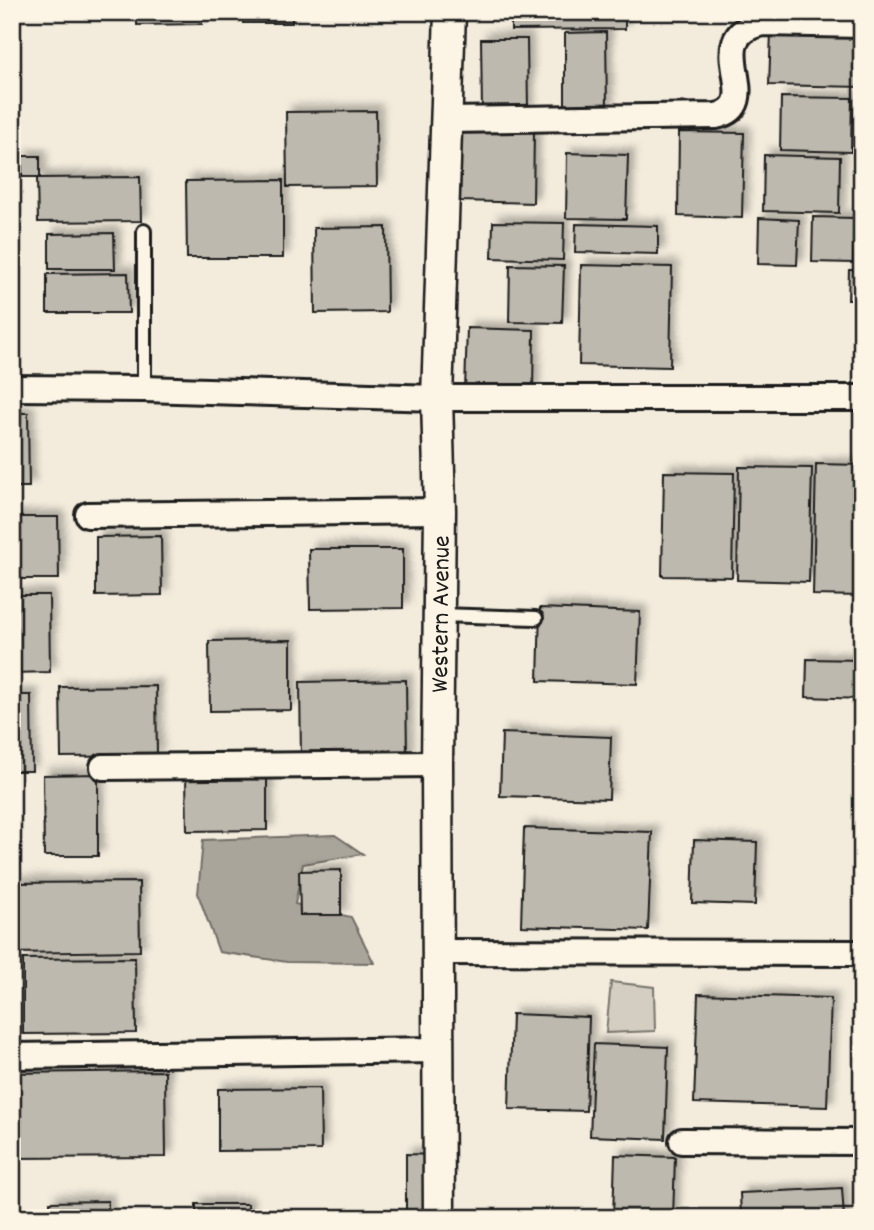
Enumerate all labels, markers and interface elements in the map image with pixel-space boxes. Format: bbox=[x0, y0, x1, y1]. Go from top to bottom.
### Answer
street label: Western Avenue bbox=[423, 535, 462, 693]

